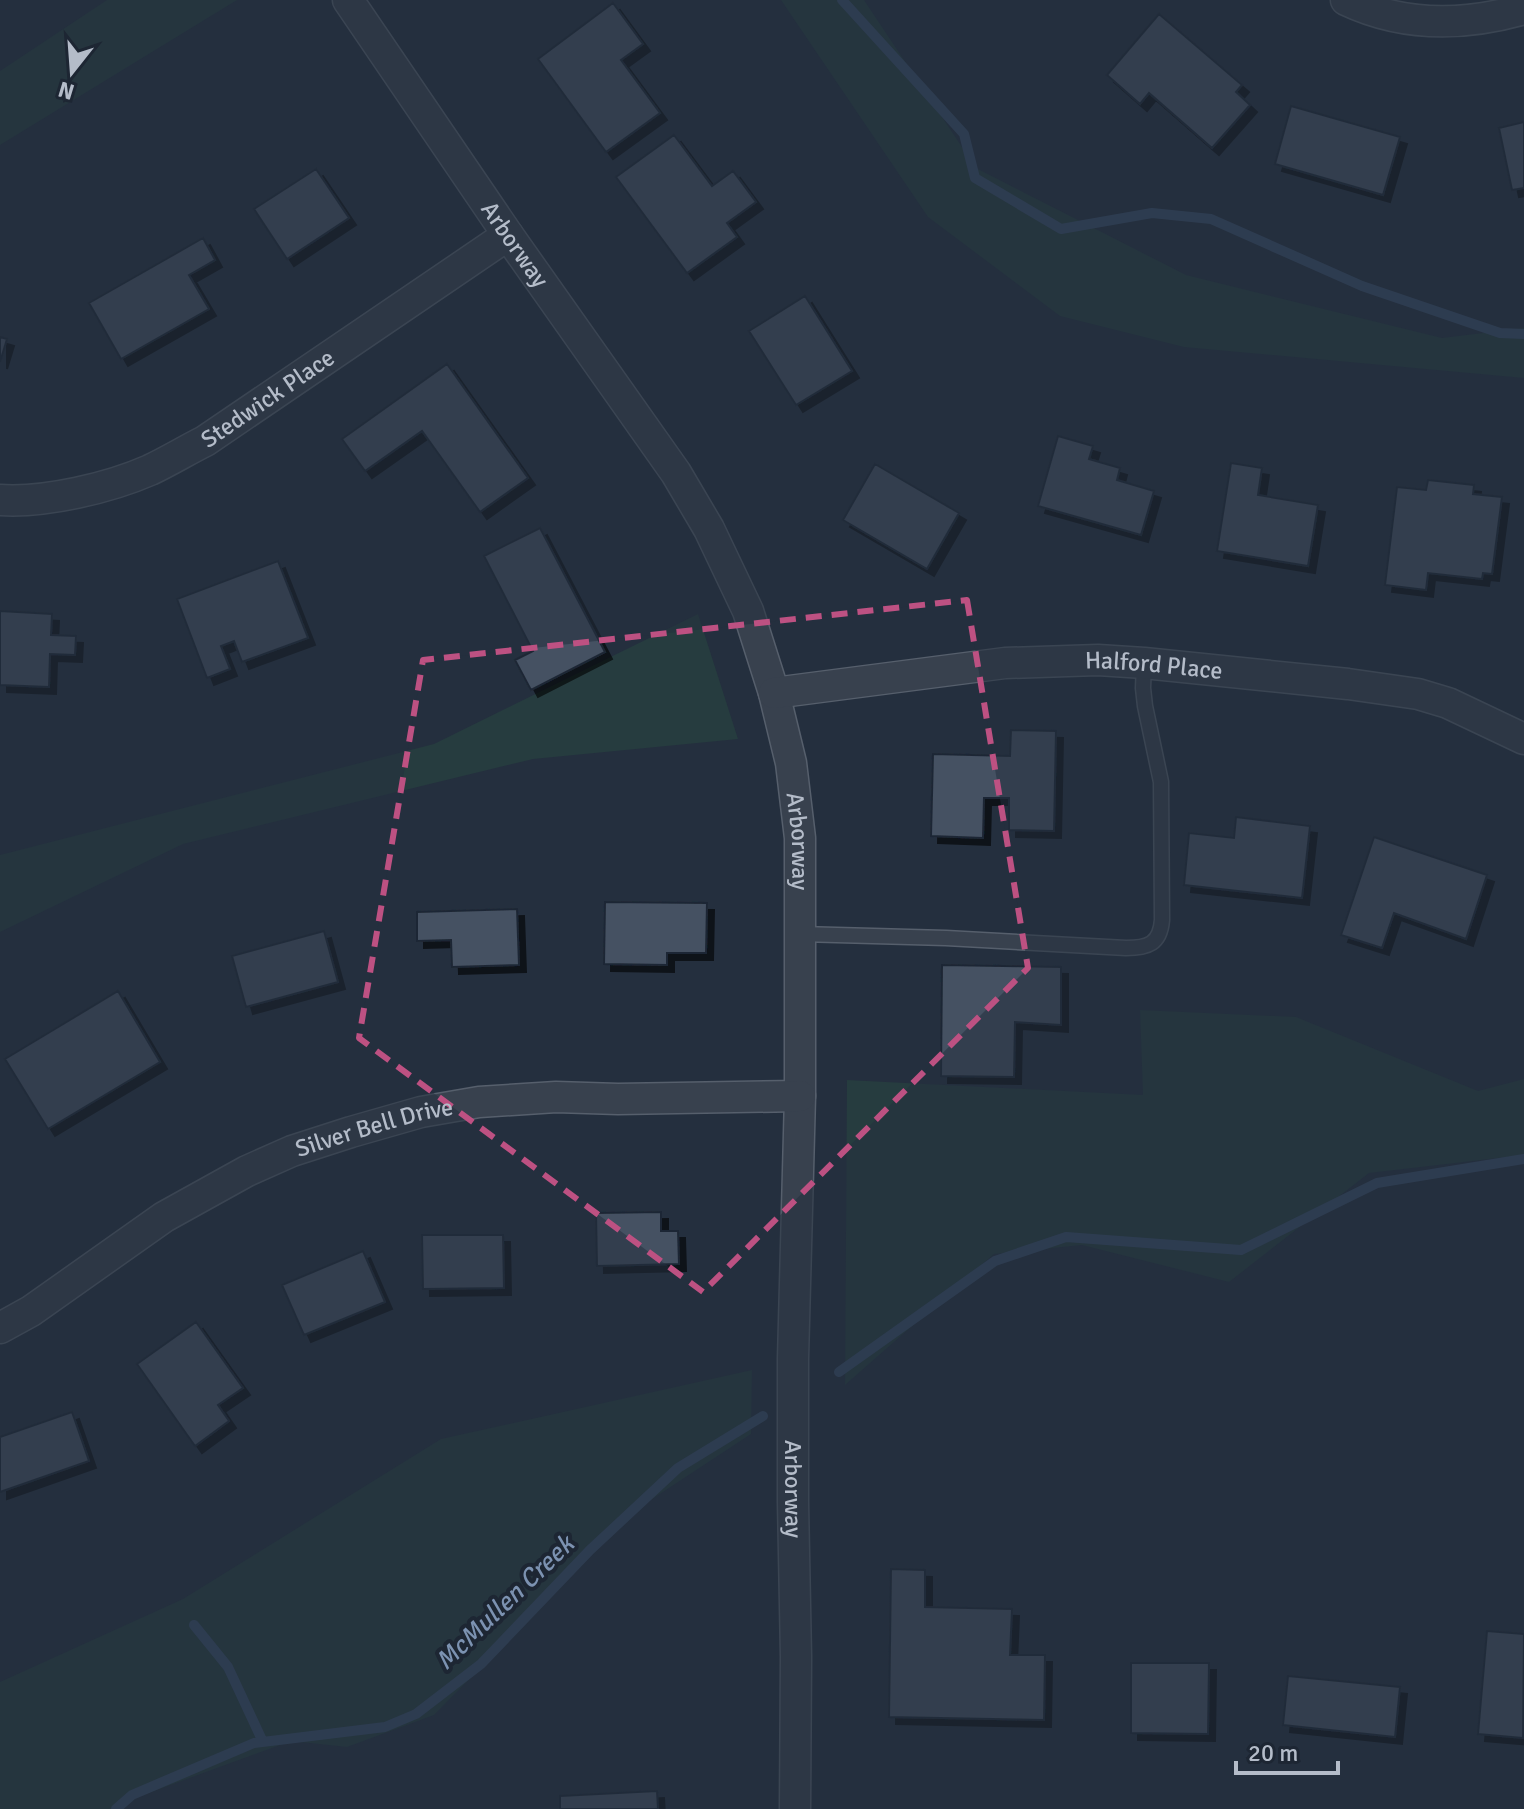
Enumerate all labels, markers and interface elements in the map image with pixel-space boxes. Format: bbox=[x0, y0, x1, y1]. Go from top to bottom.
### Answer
north arrow bbox=[32, 32, 112, 112]
text: N bbox=[55, 75, 78, 106]
street label: Arborway bbox=[475, 196, 555, 293]
street label: Stedwick Place bbox=[195, 342, 340, 454]
street label: Halford Place bbox=[1084, 645, 1224, 686]
street label: Arborway bbox=[780, 790, 815, 890]
street label: Silver Bell Drive bbox=[291, 1092, 455, 1164]
street label: Arborway bbox=[778, 1440, 809, 1538]
water label: McMullen Creek bbox=[429, 1528, 582, 1677]
scale bar bbox=[1236, 1725, 1338, 1775]
text: 20 m bbox=[1248, 1738, 1298, 1768]

